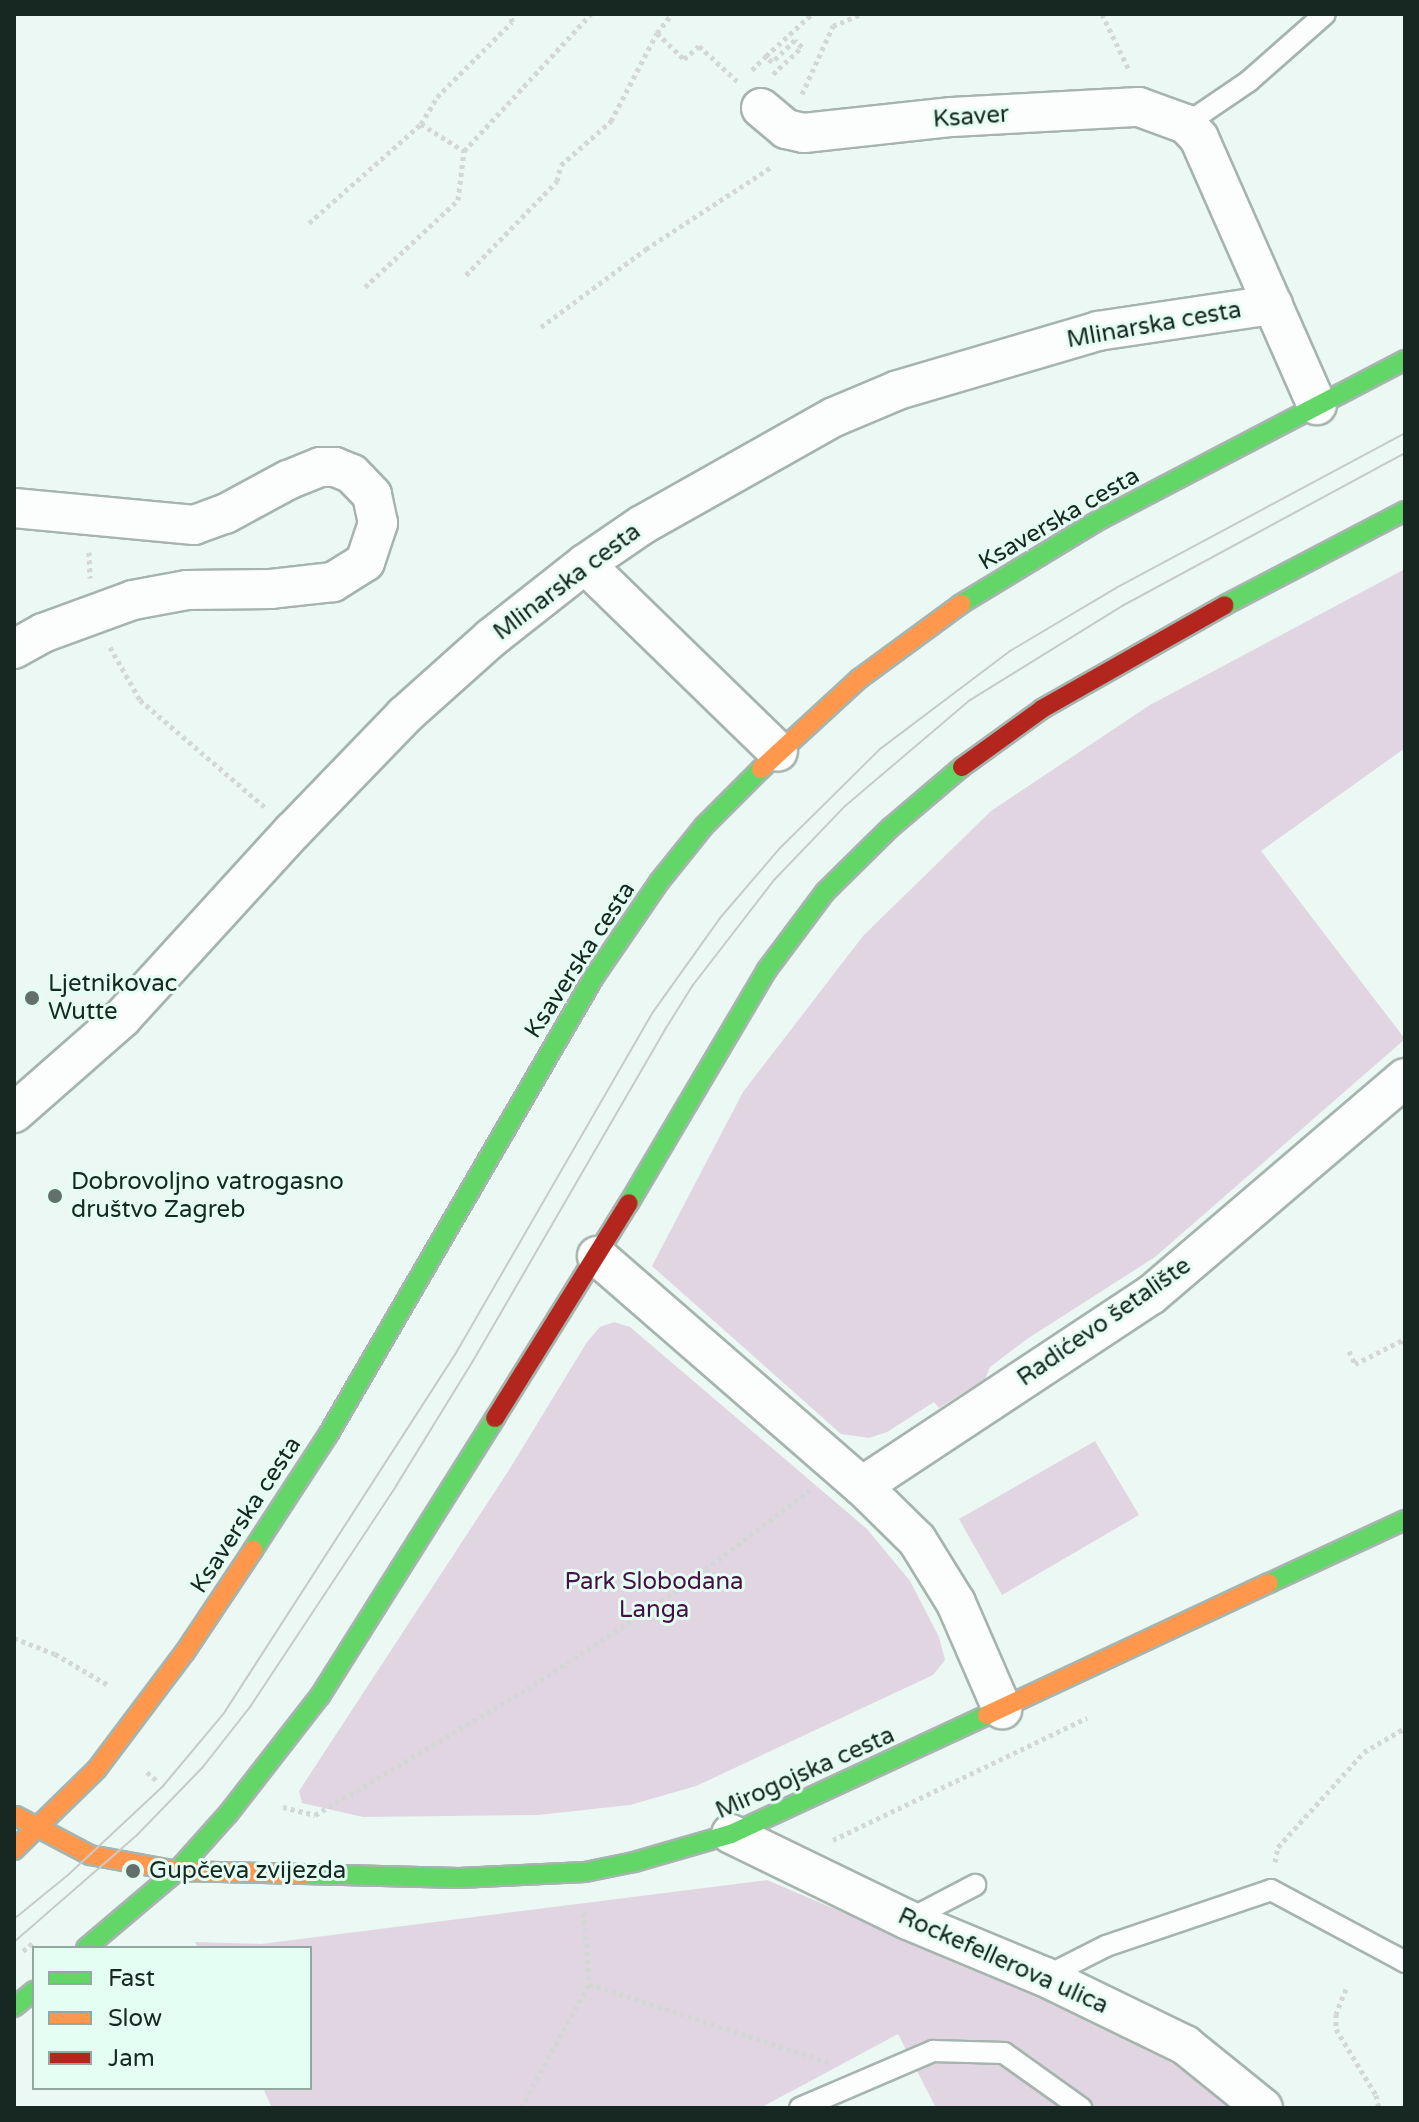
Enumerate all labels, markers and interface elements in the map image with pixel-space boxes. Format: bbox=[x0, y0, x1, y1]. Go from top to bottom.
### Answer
street label: Ksaver bbox=[932, 100, 1010, 134]
street label: Mlinarska cesta bbox=[1065, 295, 1243, 355]
street label: Ksaverska cesta bbox=[974, 461, 1144, 577]
street label: Mlinarska cesta bbox=[488, 517, 646, 647]
street label: Ksaverska cesta bbox=[519, 876, 641, 1044]
place label: Ljetnikovac Wutte bbox=[48, 970, 177, 1026]
marker: Ljetnikovac Wutte bbox=[23, 989, 41, 1007]
place label: Dobrovoljno vatrogasno društvo Zagreb bbox=[71, 1168, 344, 1224]
marker: Dobrovoljno vatrogasno društvo Zagreb bbox=[46, 1187, 64, 1205]
street label: Radićevo šetalište bbox=[1012, 1251, 1196, 1393]
street label: Ksaverska cesta bbox=[185, 1431, 307, 1599]
park label: Park Slobodana Langa bbox=[564, 1568, 744, 1624]
street label: Mirogojska cesta bbox=[711, 1721, 899, 1825]
place label: Gupčeva zvijezda bbox=[149, 1857, 346, 1885]
marker: Gupčeva zvijezda bbox=[124, 1862, 142, 1880]
street label: Rockefellerova ulica bbox=[893, 1902, 1113, 2020]
legend bbox=[32, 1946, 312, 2090]
text: Fast bbox=[108, 1964, 155, 1993]
text: Slow bbox=[108, 2004, 162, 2033]
text: Jam bbox=[108, 2044, 155, 2073]

